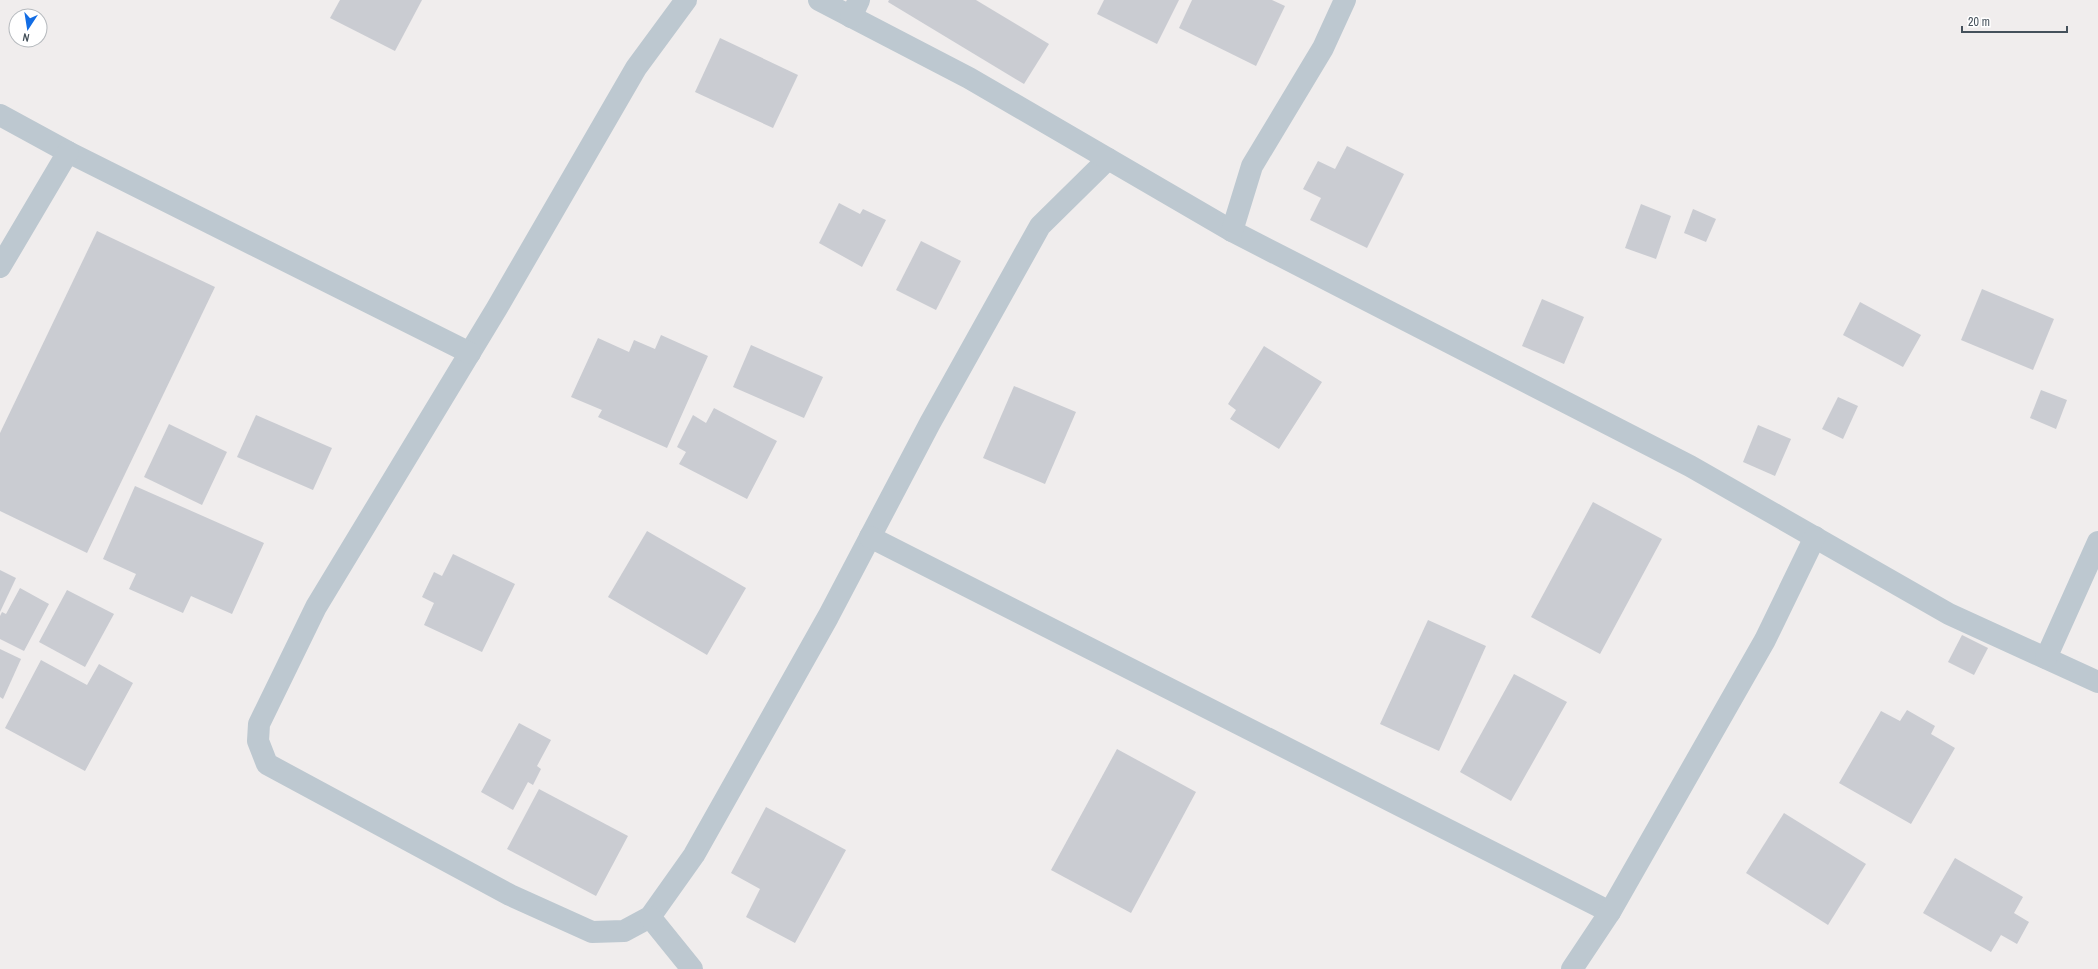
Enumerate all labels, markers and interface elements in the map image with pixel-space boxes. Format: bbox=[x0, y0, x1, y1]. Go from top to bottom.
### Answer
north arrow bbox=[8, 8, 48, 48]
scale bar bbox=[1962, 8, 2067, 34]
text: 20 m bbox=[1968, 14, 1990, 30]
text: N bbox=[21, 30, 31, 45]

